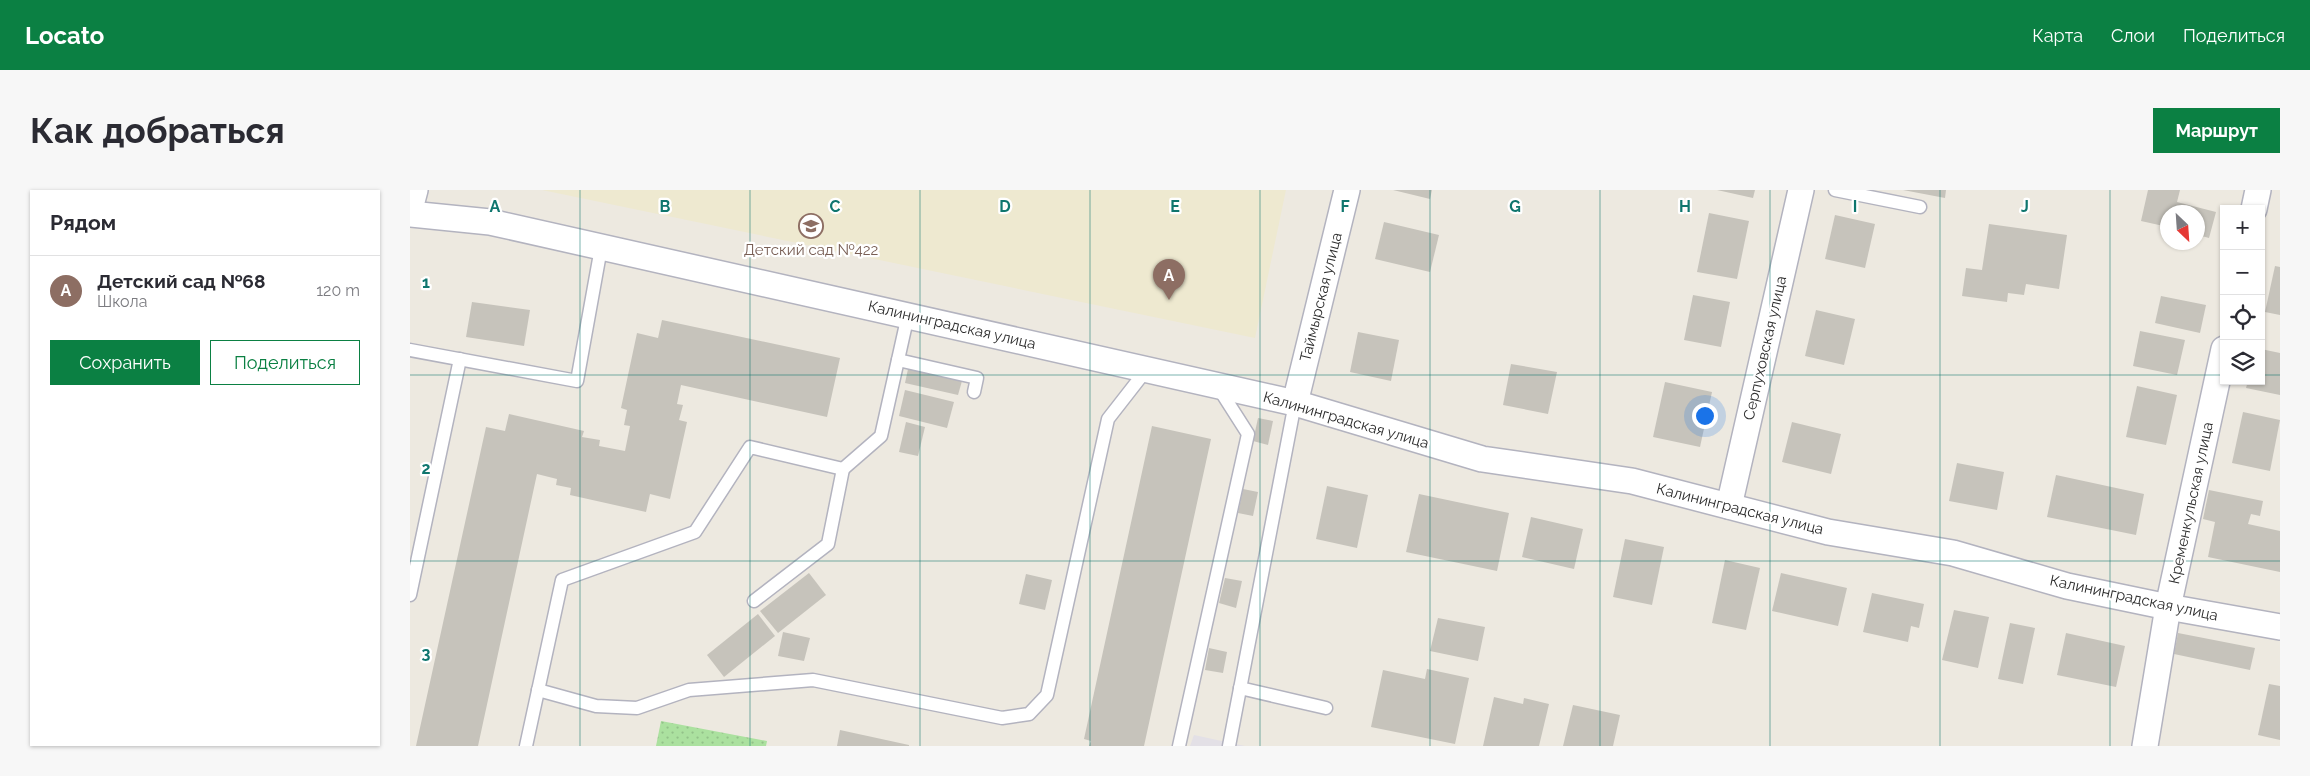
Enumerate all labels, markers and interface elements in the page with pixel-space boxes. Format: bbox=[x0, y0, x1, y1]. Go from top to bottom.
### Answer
text: Locato bbox=[25, 21, 104, 50]
text: Карта bbox=[2032, 25, 2083, 46]
text: Слои bbox=[2111, 25, 2155, 46]
text: Поделиться bbox=[2183, 25, 2285, 46]
button: Маршрут bbox=[2153, 108, 2280, 153]
text: Как добраться bbox=[30, 110, 285, 151]
text: A bbox=[490, 197, 501, 216]
text: B bbox=[660, 197, 671, 216]
text: C bbox=[830, 197, 841, 216]
text: D bbox=[999, 197, 1011, 216]
text: E bbox=[1170, 197, 1180, 216]
text: F bbox=[1340, 197, 1350, 216]
text: G bbox=[1509, 197, 1521, 216]
text: H bbox=[1679, 197, 1691, 216]
text: I bbox=[1853, 197, 1857, 216]
text: J bbox=[2021, 197, 2029, 216]
north arrow bbox=[2160, 205, 2205, 250]
map controls bbox=[2220, 205, 2265, 385]
button: + bbox=[2220, 205, 2265, 250]
text: Рядом bbox=[50, 210, 116, 235]
school or university icon: Детский сад №422 bbox=[798, 213, 824, 239]
street label: Таймырская улица bbox=[1296, 231, 1346, 363]
place label: Детский сад №422 bbox=[744, 241, 879, 259]
button: − bbox=[2220, 250, 2265, 295]
pin: A bbox=[1153, 259, 1185, 300]
text: Детский сад №68 bbox=[97, 270, 265, 292]
text: 1 bbox=[422, 273, 430, 292]
street label: Серпуховская улица bbox=[1740, 274, 1790, 422]
text: A bbox=[61, 281, 71, 300]
text: 120 m bbox=[316, 281, 360, 300]
text: Школа bbox=[97, 292, 147, 311]
button: locate bbox=[2220, 295, 2265, 340]
street label: Калининградская улица bbox=[866, 297, 1038, 353]
button: Сохранить bbox=[50, 340, 200, 385]
button: Поделиться bbox=[210, 340, 360, 385]
button: layers bbox=[2220, 340, 2265, 385]
street label: Калининградская улица bbox=[1261, 388, 1431, 452]
your location bbox=[1692, 403, 1718, 429]
street label: Кременкульская улица bbox=[2165, 420, 2217, 586]
text: 2 bbox=[421, 459, 431, 478]
street label: Калининградская улица bbox=[1655, 480, 1825, 538]
street label: Калининградская улица bbox=[2048, 571, 2220, 625]
text: 3 bbox=[422, 644, 431, 663]

